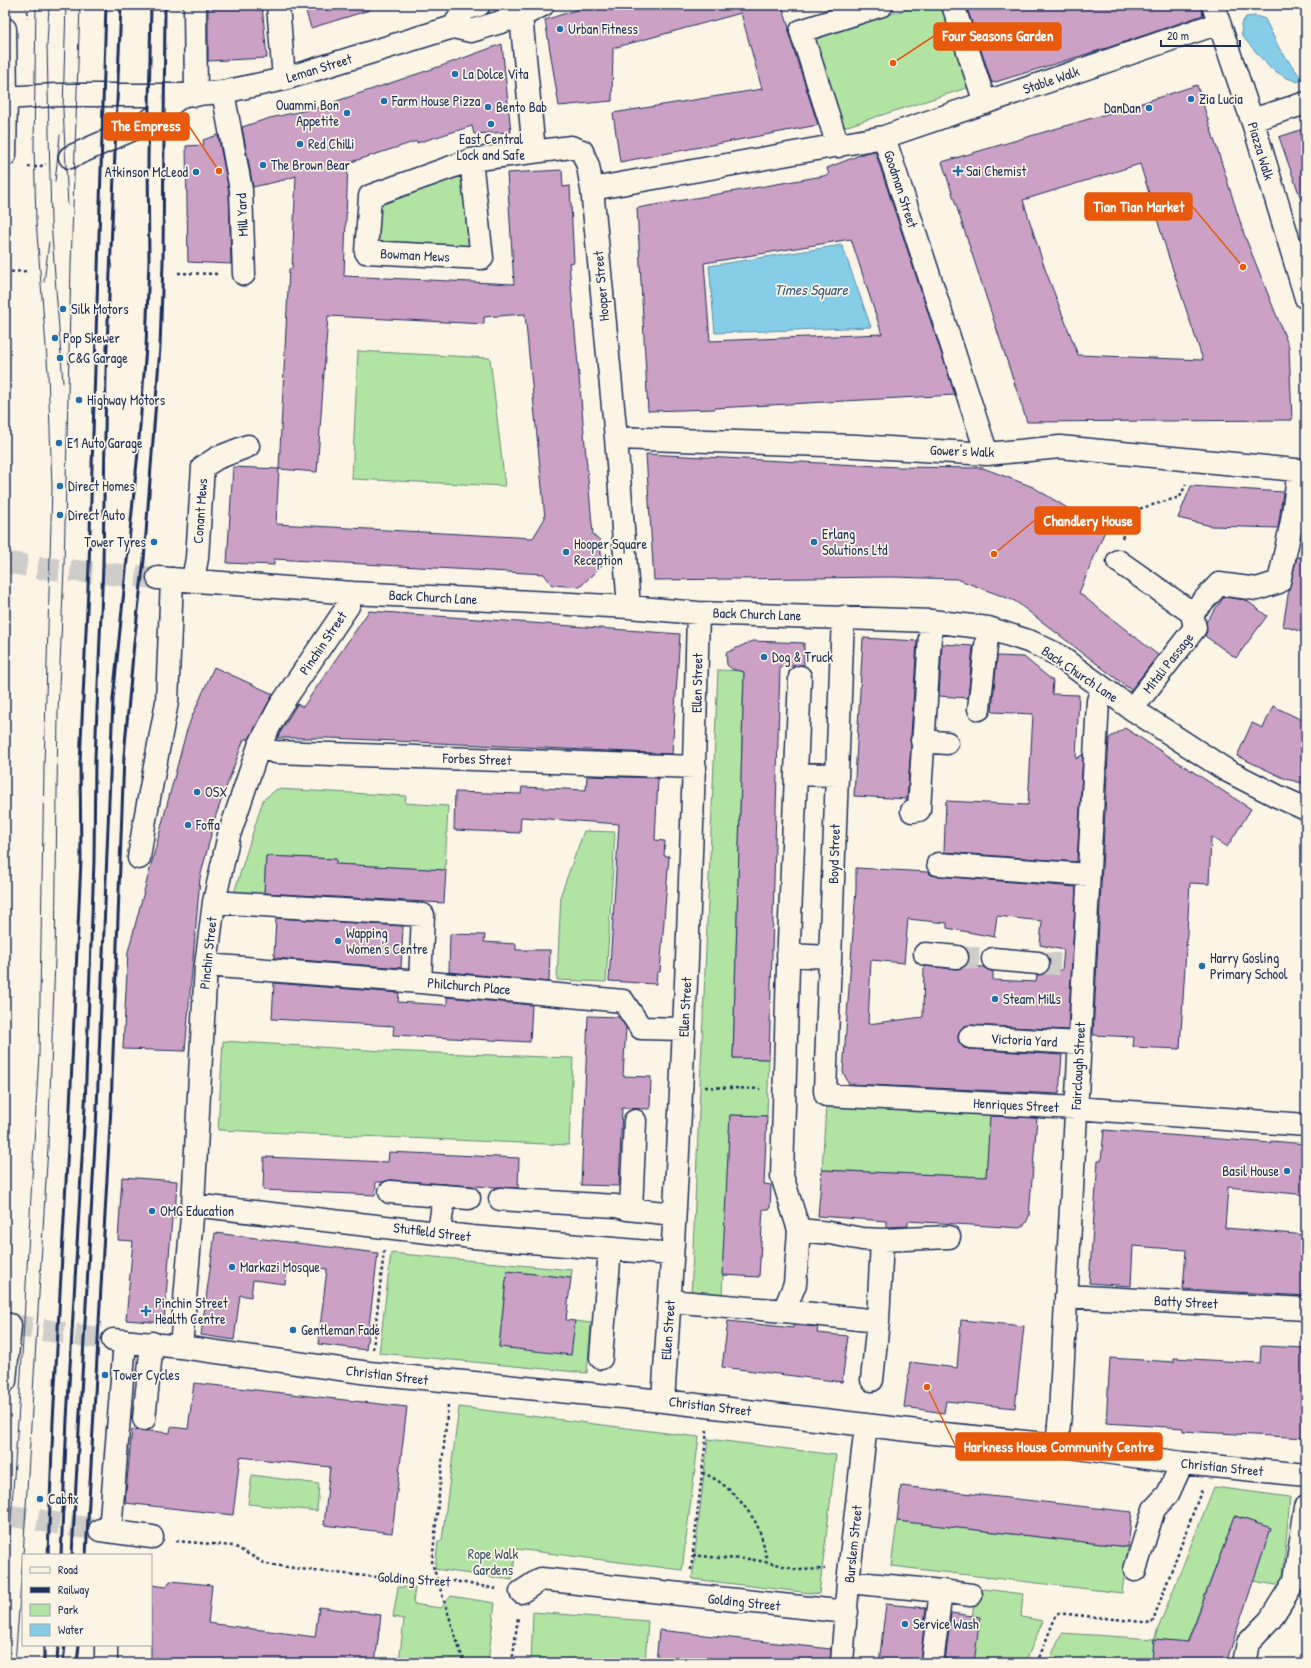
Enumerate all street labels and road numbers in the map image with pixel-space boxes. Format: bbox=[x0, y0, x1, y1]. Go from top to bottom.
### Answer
street label: Leman Street bbox=[284, 48, 354, 87]
street label: Stable Walk bbox=[1020, 61, 1082, 98]
street label: Piazza Walk bbox=[1244, 120, 1279, 182]
street label: Goodman Street bbox=[880, 148, 923, 230]
street label: Mill Yard bbox=[231, 192, 252, 237]
street label: Bowman Mews bbox=[380, 243, 450, 266]
street label: Hooper Street bbox=[588, 250, 614, 322]
street label: Gower's Walk bbox=[930, 440, 995, 461]
street label: Conant Mews bbox=[188, 478, 211, 544]
street label: Back Church Lane bbox=[388, 585, 478, 608]
street label: Back Church Lane bbox=[712, 602, 802, 625]
street label: Pinchin Street bbox=[294, 607, 351, 678]
street label: Mitali Passage bbox=[1138, 628, 1198, 698]
street label: Back Church Lane bbox=[1038, 641, 1123, 707]
street label: Ellen Street bbox=[686, 653, 707, 713]
street label: Forbes Street bbox=[441, 748, 512, 769]
street label: Boyd Street bbox=[823, 824, 845, 884]
street label: Pinchin Street bbox=[194, 916, 221, 990]
street label: Philchurch Place bbox=[427, 972, 512, 999]
street label: Ellen Street bbox=[673, 976, 696, 1037]
street label: Fairclough Street bbox=[1066, 1022, 1090, 1111]
street label: Victoria Yard bbox=[990, 1028, 1058, 1051]
street label: Henriques Street bbox=[973, 1093, 1060, 1117]
street label: Stutfield Street bbox=[392, 1217, 472, 1246]
street label: Batty Street bbox=[1154, 1290, 1219, 1314]
street label: Ellen Street bbox=[656, 1299, 679, 1361]
street label: Christian Street bbox=[345, 1360, 430, 1389]
street label: Christian Street bbox=[668, 1391, 753, 1420]
street label: Christian Street bbox=[1180, 1453, 1265, 1480]
street label: Burslem Street bbox=[839, 1504, 866, 1584]
street label: Golding Street bbox=[377, 1566, 451, 1592]
street label: Golding Street bbox=[707, 1588, 782, 1616]

